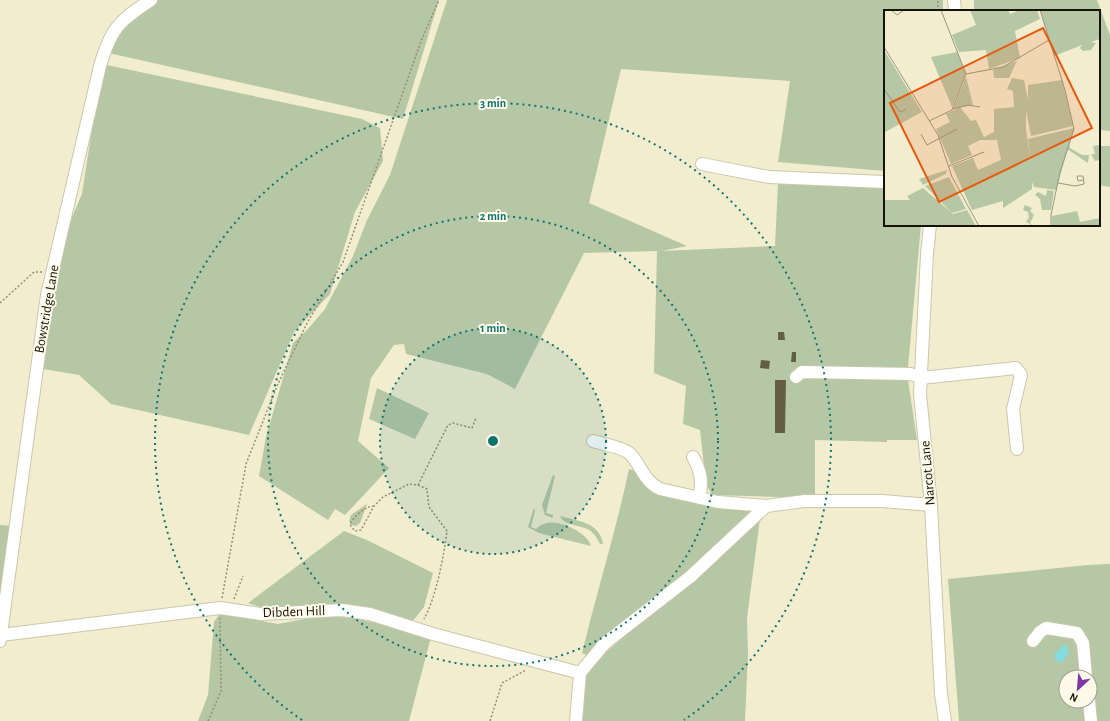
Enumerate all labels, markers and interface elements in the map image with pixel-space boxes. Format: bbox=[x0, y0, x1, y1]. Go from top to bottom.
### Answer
inset map bbox=[884, 10, 1100, 226]
text: 3 min bbox=[480, 97, 506, 109]
text: 2 min bbox=[480, 210, 506, 222]
street label: Bowstridge Lane bbox=[32, 264, 62, 354]
text: 1 min bbox=[480, 322, 506, 334]
centre of rings bbox=[486, 434, 500, 448]
street label: Narcot Lane bbox=[918, 440, 938, 506]
street label: Dibden Hill bbox=[262, 604, 326, 620]
north arrow bbox=[1058, 669, 1098, 709]
text: N bbox=[1068, 691, 1080, 704]

